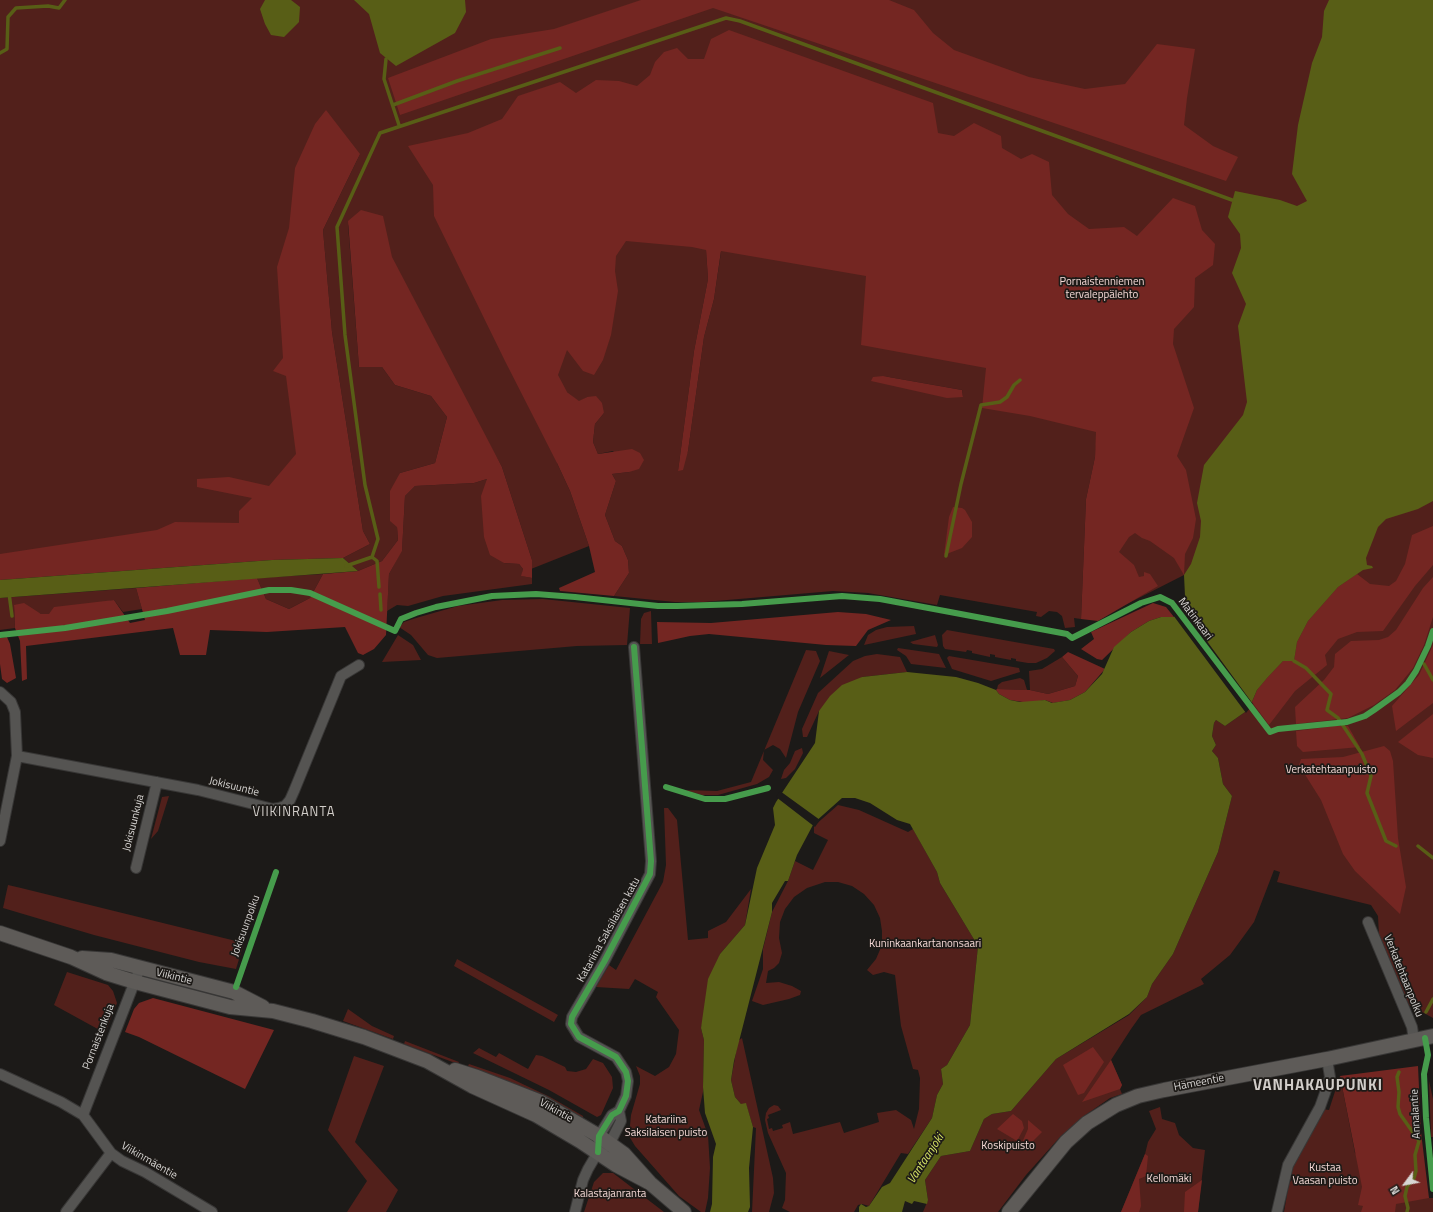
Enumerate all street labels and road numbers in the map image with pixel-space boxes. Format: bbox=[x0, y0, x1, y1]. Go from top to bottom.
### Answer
street label: Matinkaari bbox=[1175, 595, 1215, 643]
street label: Jokisuuntie bbox=[208, 774, 260, 800]
street label: Jokisuunkuja bbox=[121, 793, 147, 853]
street label: Katariina Saksilaisen katu bbox=[575, 875, 643, 985]
street label: Jokisuunpolku bbox=[229, 893, 263, 959]
street label: Verkatehtaanpolku bbox=[1380, 933, 1426, 1019]
street label: Viikintie bbox=[155, 966, 193, 988]
street label: Pornaistenkuja bbox=[80, 1002, 118, 1072]
street label: Hämeentie bbox=[1173, 1072, 1225, 1094]
street label: Annalantie bbox=[1408, 1089, 1424, 1139]
street label: Viikintie bbox=[537, 1096, 575, 1126]
street label: Viikinmäentie bbox=[119, 1140, 179, 1182]

